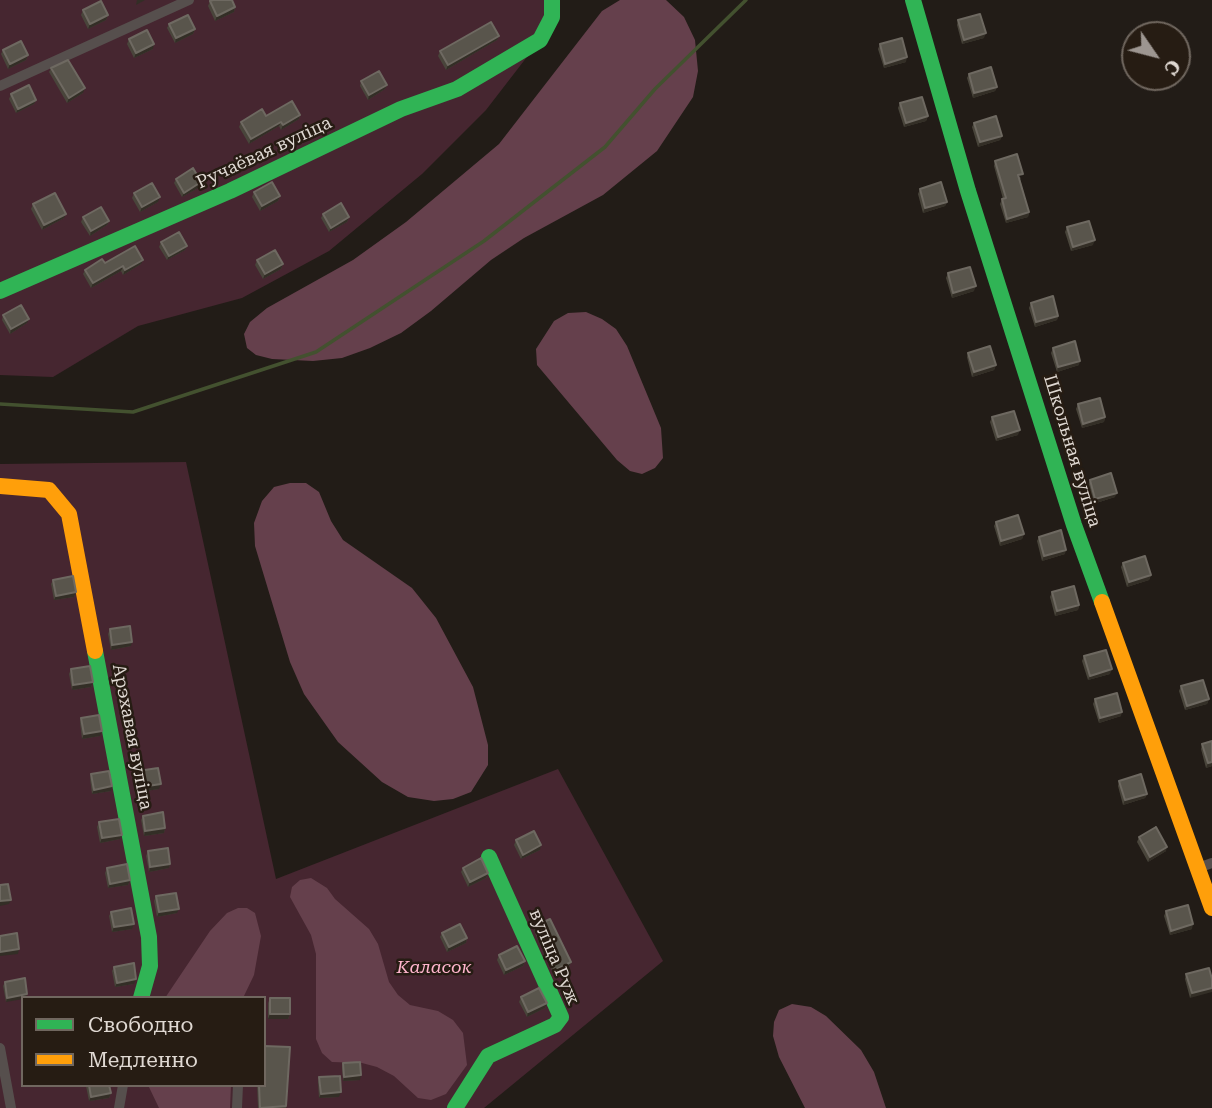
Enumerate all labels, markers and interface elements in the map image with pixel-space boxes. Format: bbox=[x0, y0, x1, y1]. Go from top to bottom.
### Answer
north arrow bbox=[1121, 21, 1191, 91]
text: С bbox=[1159, 55, 1185, 79]
street label: Ручаёвая вуліца bbox=[193, 112, 335, 194]
street label: Школьная вуліца bbox=[1039, 372, 1105, 530]
street label: Арэхавая вуліца bbox=[107, 662, 157, 812]
street label: вуліца Руж bbox=[524, 906, 584, 1008]
park label: Каласок bbox=[396, 957, 472, 979]
legend bbox=[21, 996, 266, 1087]
text: Свободно bbox=[88, 1013, 194, 1037]
text: Медленно bbox=[88, 1048, 198, 1072]

